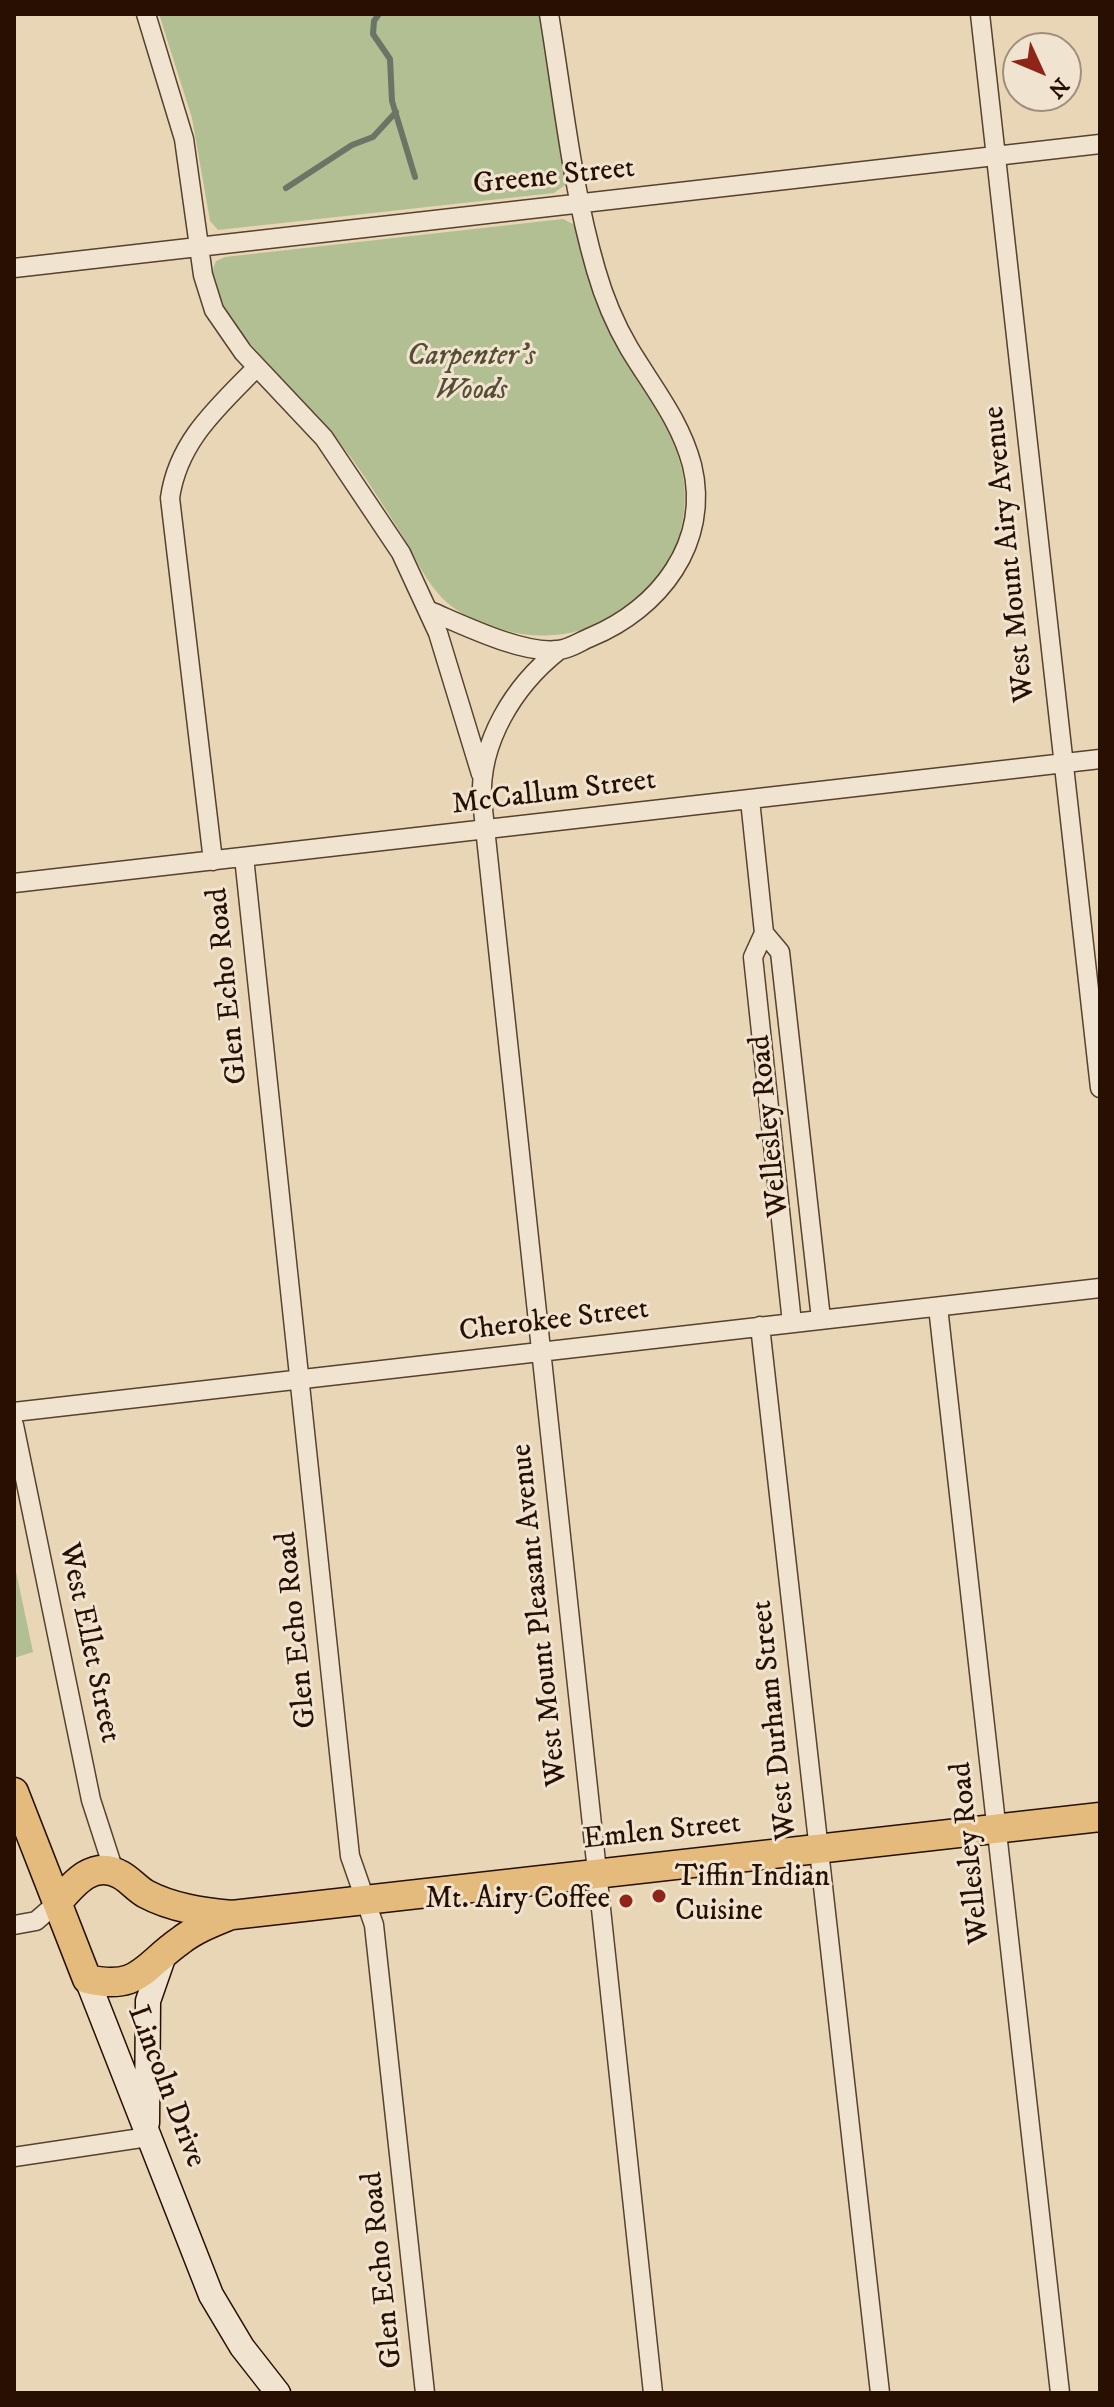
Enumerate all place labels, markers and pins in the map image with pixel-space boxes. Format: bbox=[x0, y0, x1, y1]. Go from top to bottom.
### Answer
place label: Tiffin Indian Cuisine bbox=[675, 1861, 830, 1932]
place label: Mt. Airy Coffee bbox=[425, 1883, 610, 1919]
marker: Tiffin Indian Cuisine bbox=[650, 1887, 668, 1905]
marker: Mt. Airy Coffee bbox=[617, 1892, 635, 1910]

